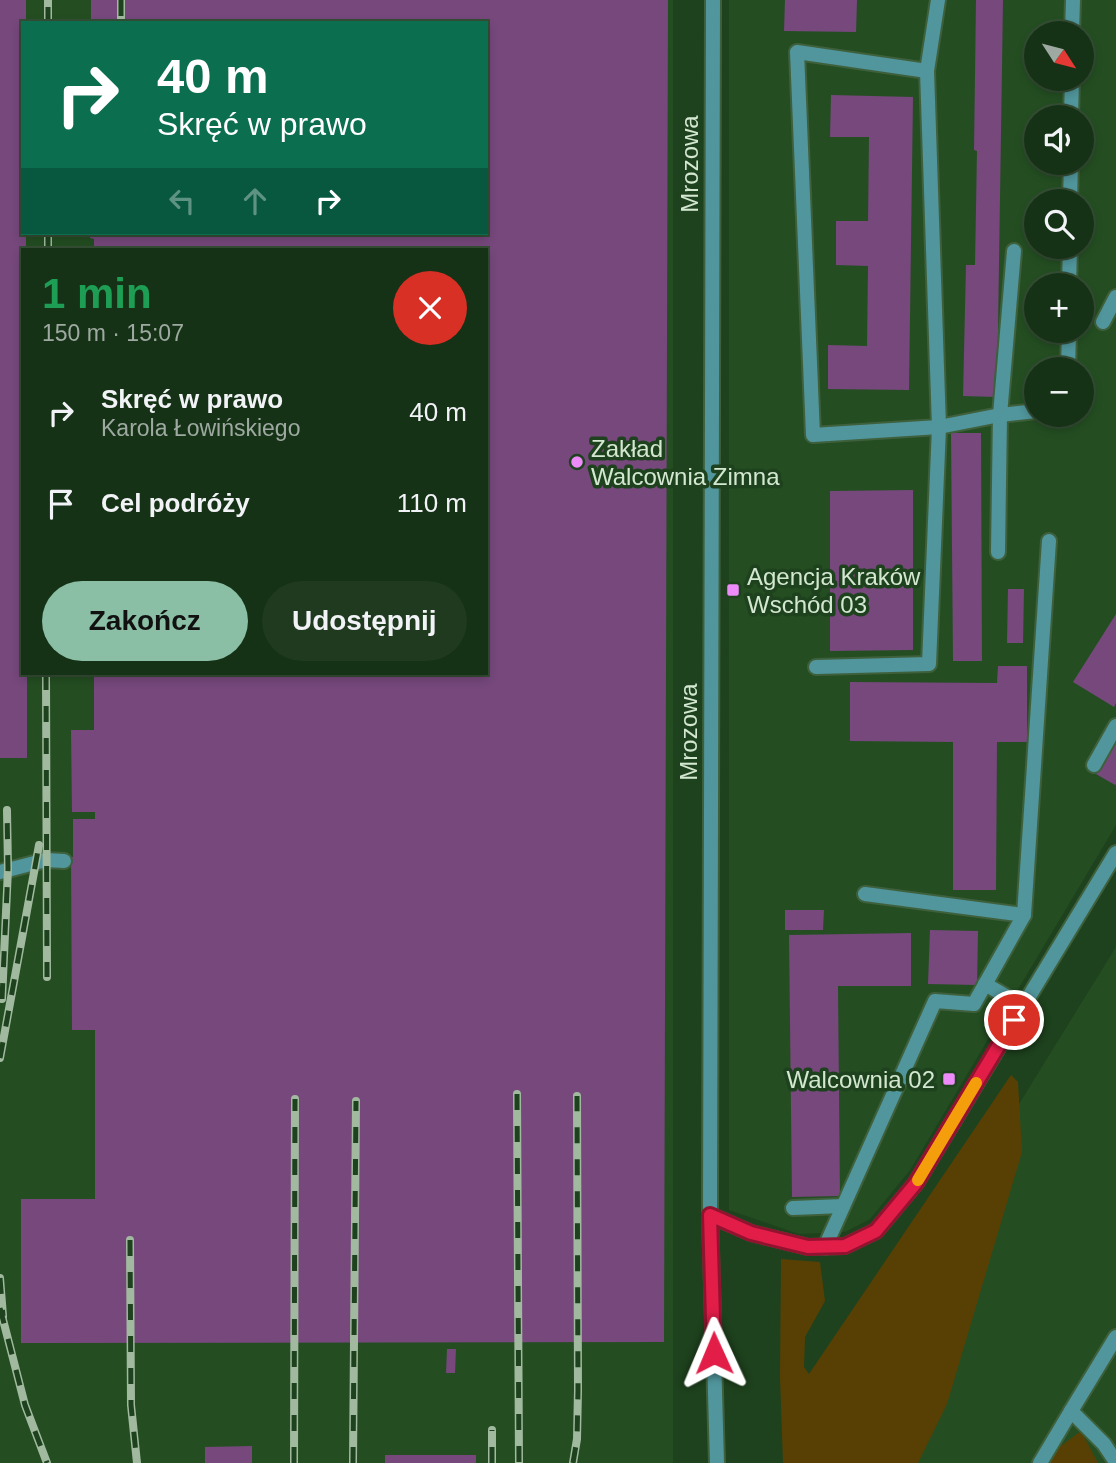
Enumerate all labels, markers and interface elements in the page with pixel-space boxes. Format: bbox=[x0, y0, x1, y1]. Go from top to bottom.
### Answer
north arrow bbox=[1024, 21, 1094, 91]
map controls bbox=[1024, 21, 1094, 427]
icon: right bbox=[42, 49, 133, 140]
text: 40 m bbox=[157, 49, 269, 103]
button: sound bbox=[1024, 105, 1094, 175]
text: Skręć w prawo bbox=[157, 106, 367, 142]
street label: Mrozowa bbox=[676, 115, 703, 213]
icon: left bbox=[163, 182, 201, 220]
icon: ahead bbox=[236, 182, 274, 220]
icon: right bbox=[309, 182, 347, 220]
button: search bbox=[1024, 189, 1094, 259]
text: 1 min bbox=[42, 270, 152, 317]
button: close bbox=[393, 271, 467, 345]
button: + bbox=[1024, 273, 1094, 343]
text: 150 m · 15:07 bbox=[42, 320, 184, 346]
button: − bbox=[1024, 357, 1094, 427]
text: Skręć w prawo bbox=[101, 384, 283, 414]
icon: right bbox=[42, 394, 80, 432]
text: 40 m bbox=[409, 397, 467, 427]
text: Karola Łowińskiego bbox=[101, 415, 300, 441]
place label: Zakład Walcownia Zimna bbox=[591, 435, 780, 490]
marker: Zakład Walcownia Zimna bbox=[569, 454, 585, 470]
icon: arrive bbox=[42, 485, 80, 523]
text: Cel podróży bbox=[101, 488, 250, 518]
text: 110 m bbox=[397, 488, 467, 518]
place label: Agencja Kraków Wschód 03 bbox=[747, 563, 921, 618]
button: Zakończ bbox=[42, 581, 248, 661]
button: Udostępnij bbox=[262, 581, 467, 661]
marker: Agencja Kraków Wschód 03 bbox=[725, 582, 741, 598]
street label: Mrozowa bbox=[675, 683, 702, 781]
pin bbox=[984, 990, 1044, 1050]
icon: arrive bbox=[995, 1001, 1033, 1039]
place label: Walcownia 02 bbox=[786, 1066, 935, 1093]
marker: Walcownia 02 bbox=[941, 1071, 957, 1087]
position arrow bbox=[677, 1316, 751, 1390]

